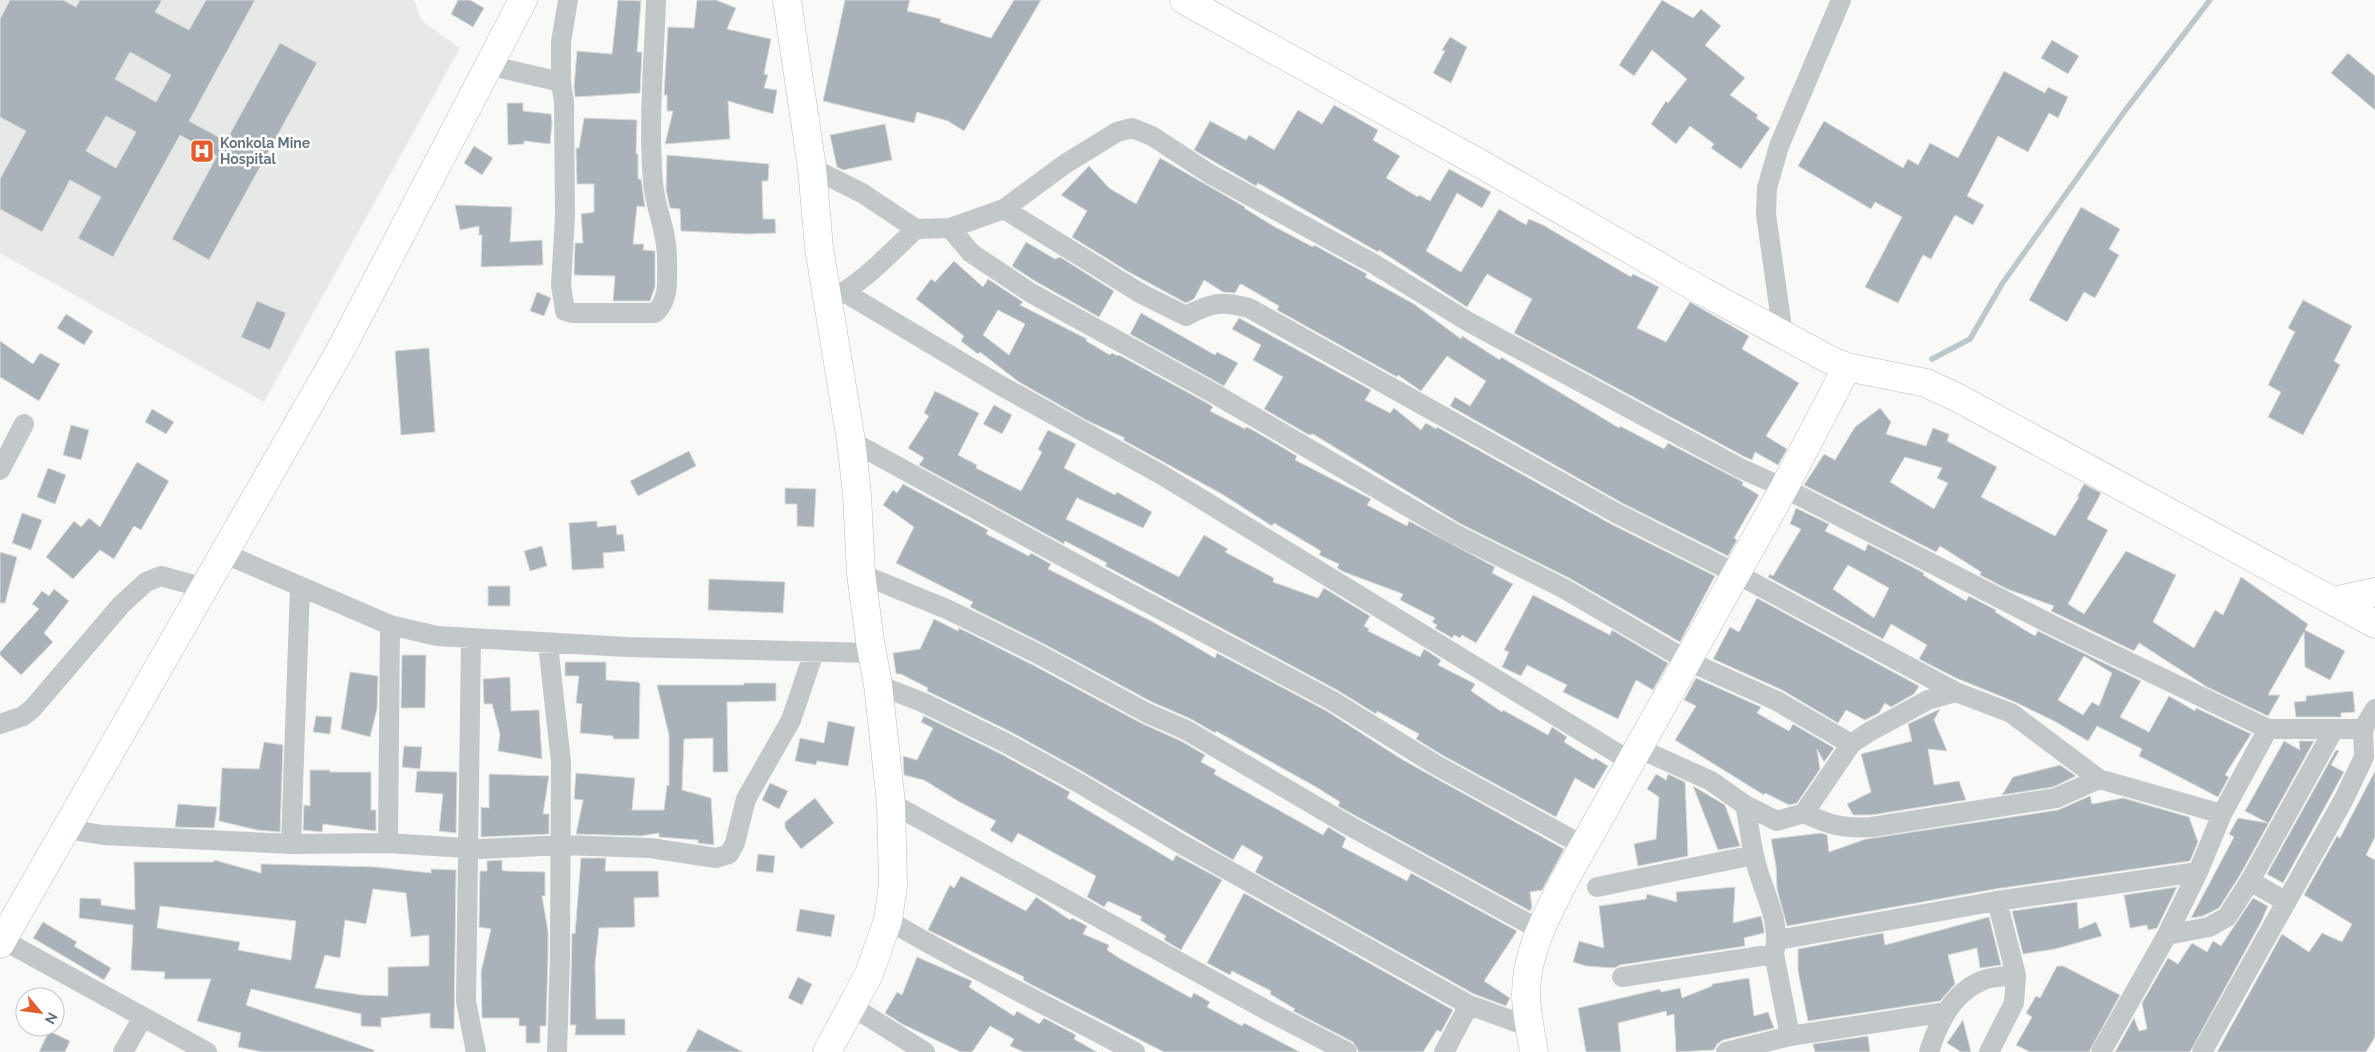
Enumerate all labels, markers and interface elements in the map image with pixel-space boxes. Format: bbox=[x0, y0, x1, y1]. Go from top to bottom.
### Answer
place label: Konkola Mine Hospital bbox=[220, 135, 311, 167]
hospital icon: Konkola Mine Hospital bbox=[189, 138, 215, 164]
north arrow bbox=[15, 987, 65, 1037]
text: N bbox=[42, 1010, 61, 1027]

